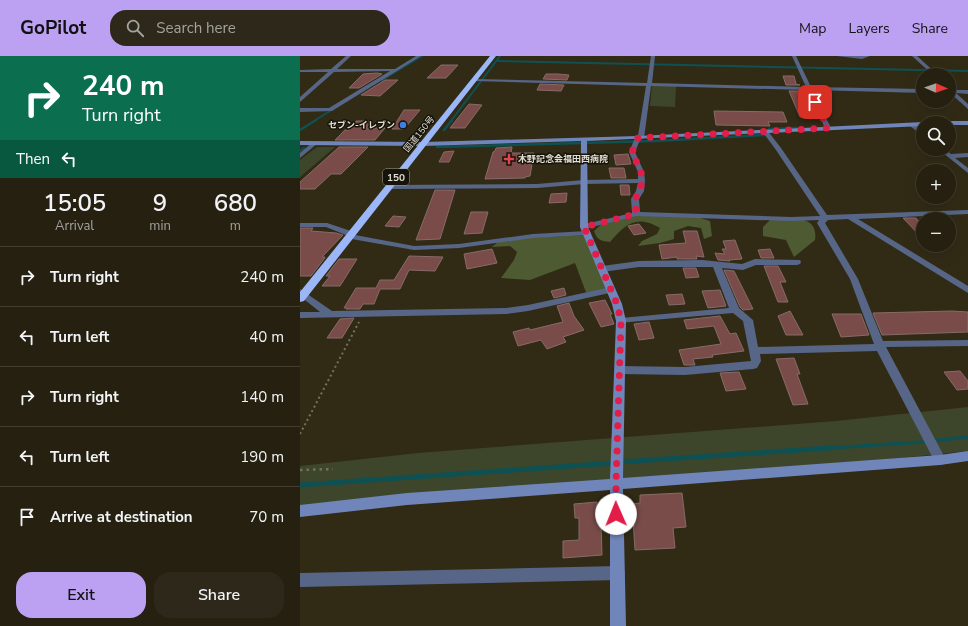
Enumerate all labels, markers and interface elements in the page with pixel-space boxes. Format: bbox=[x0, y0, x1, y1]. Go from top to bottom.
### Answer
search box bbox=[110, 10, 390, 46]
text: GoPilot bbox=[20, 15, 86, 41]
icon: search bbox=[124, 17, 146, 39]
text: Search here bbox=[156, 18, 236, 38]
text: Map bbox=[799, 19, 826, 38]
text: Layers bbox=[848, 19, 890, 38]
text: Share bbox=[912, 19, 948, 38]
text: 240 m bbox=[82, 67, 165, 105]
north arrow bbox=[916, 68, 956, 108]
map controls bbox=[916, 68, 956, 252]
icon: right bbox=[16, 72, 68, 124]
pin bbox=[798, 85, 832, 119]
icon: arrive bbox=[804, 91, 826, 113]
text: Turn right bbox=[82, 103, 161, 127]
street label: 国道150号 bbox=[401, 113, 437, 155]
button: search bbox=[916, 116, 956, 156]
place label: セブン-イレブン bbox=[328, 119, 395, 131]
marker: セブン-イレブン bbox=[398, 120, 408, 130]
icon: left bbox=[58, 148, 80, 170]
text: Then bbox=[16, 149, 50, 169]
marker: 木野記念会福田西病院 bbox=[503, 153, 515, 165]
place label: 木野記念会福田西病院 bbox=[518, 153, 608, 165]
button: + bbox=[916, 164, 956, 204]
road number: 150 bbox=[383, 169, 409, 185]
text: 15:05 bbox=[43, 187, 106, 219]
text: 9 bbox=[153, 187, 167, 219]
text: 680 bbox=[214, 187, 257, 219]
button: − bbox=[916, 212, 956, 252]
text: Arrival bbox=[55, 217, 94, 235]
text: min bbox=[149, 217, 171, 235]
text: m bbox=[230, 217, 241, 235]
icon: right bbox=[16, 266, 38, 288]
text: Turn right bbox=[50, 267, 119, 287]
text: 240 m bbox=[240, 267, 284, 287]
icon: left bbox=[16, 326, 38, 348]
text: Turn left bbox=[50, 327, 109, 347]
text: 40 m bbox=[249, 327, 284, 347]
icon: right bbox=[16, 386, 38, 408]
text: Turn right bbox=[50, 387, 119, 407]
text: 140 m bbox=[240, 387, 284, 407]
icon: left bbox=[16, 446, 38, 468]
text: Turn left bbox=[50, 447, 109, 467]
text: 190 m bbox=[240, 447, 284, 467]
position arrow bbox=[595, 493, 637, 535]
icon: arrive bbox=[16, 506, 38, 528]
text: Arrive at destination bbox=[50, 507, 193, 527]
text: 70 m bbox=[249, 507, 284, 527]
button: Exit bbox=[16, 572, 146, 618]
button: Share bbox=[154, 572, 284, 618]

